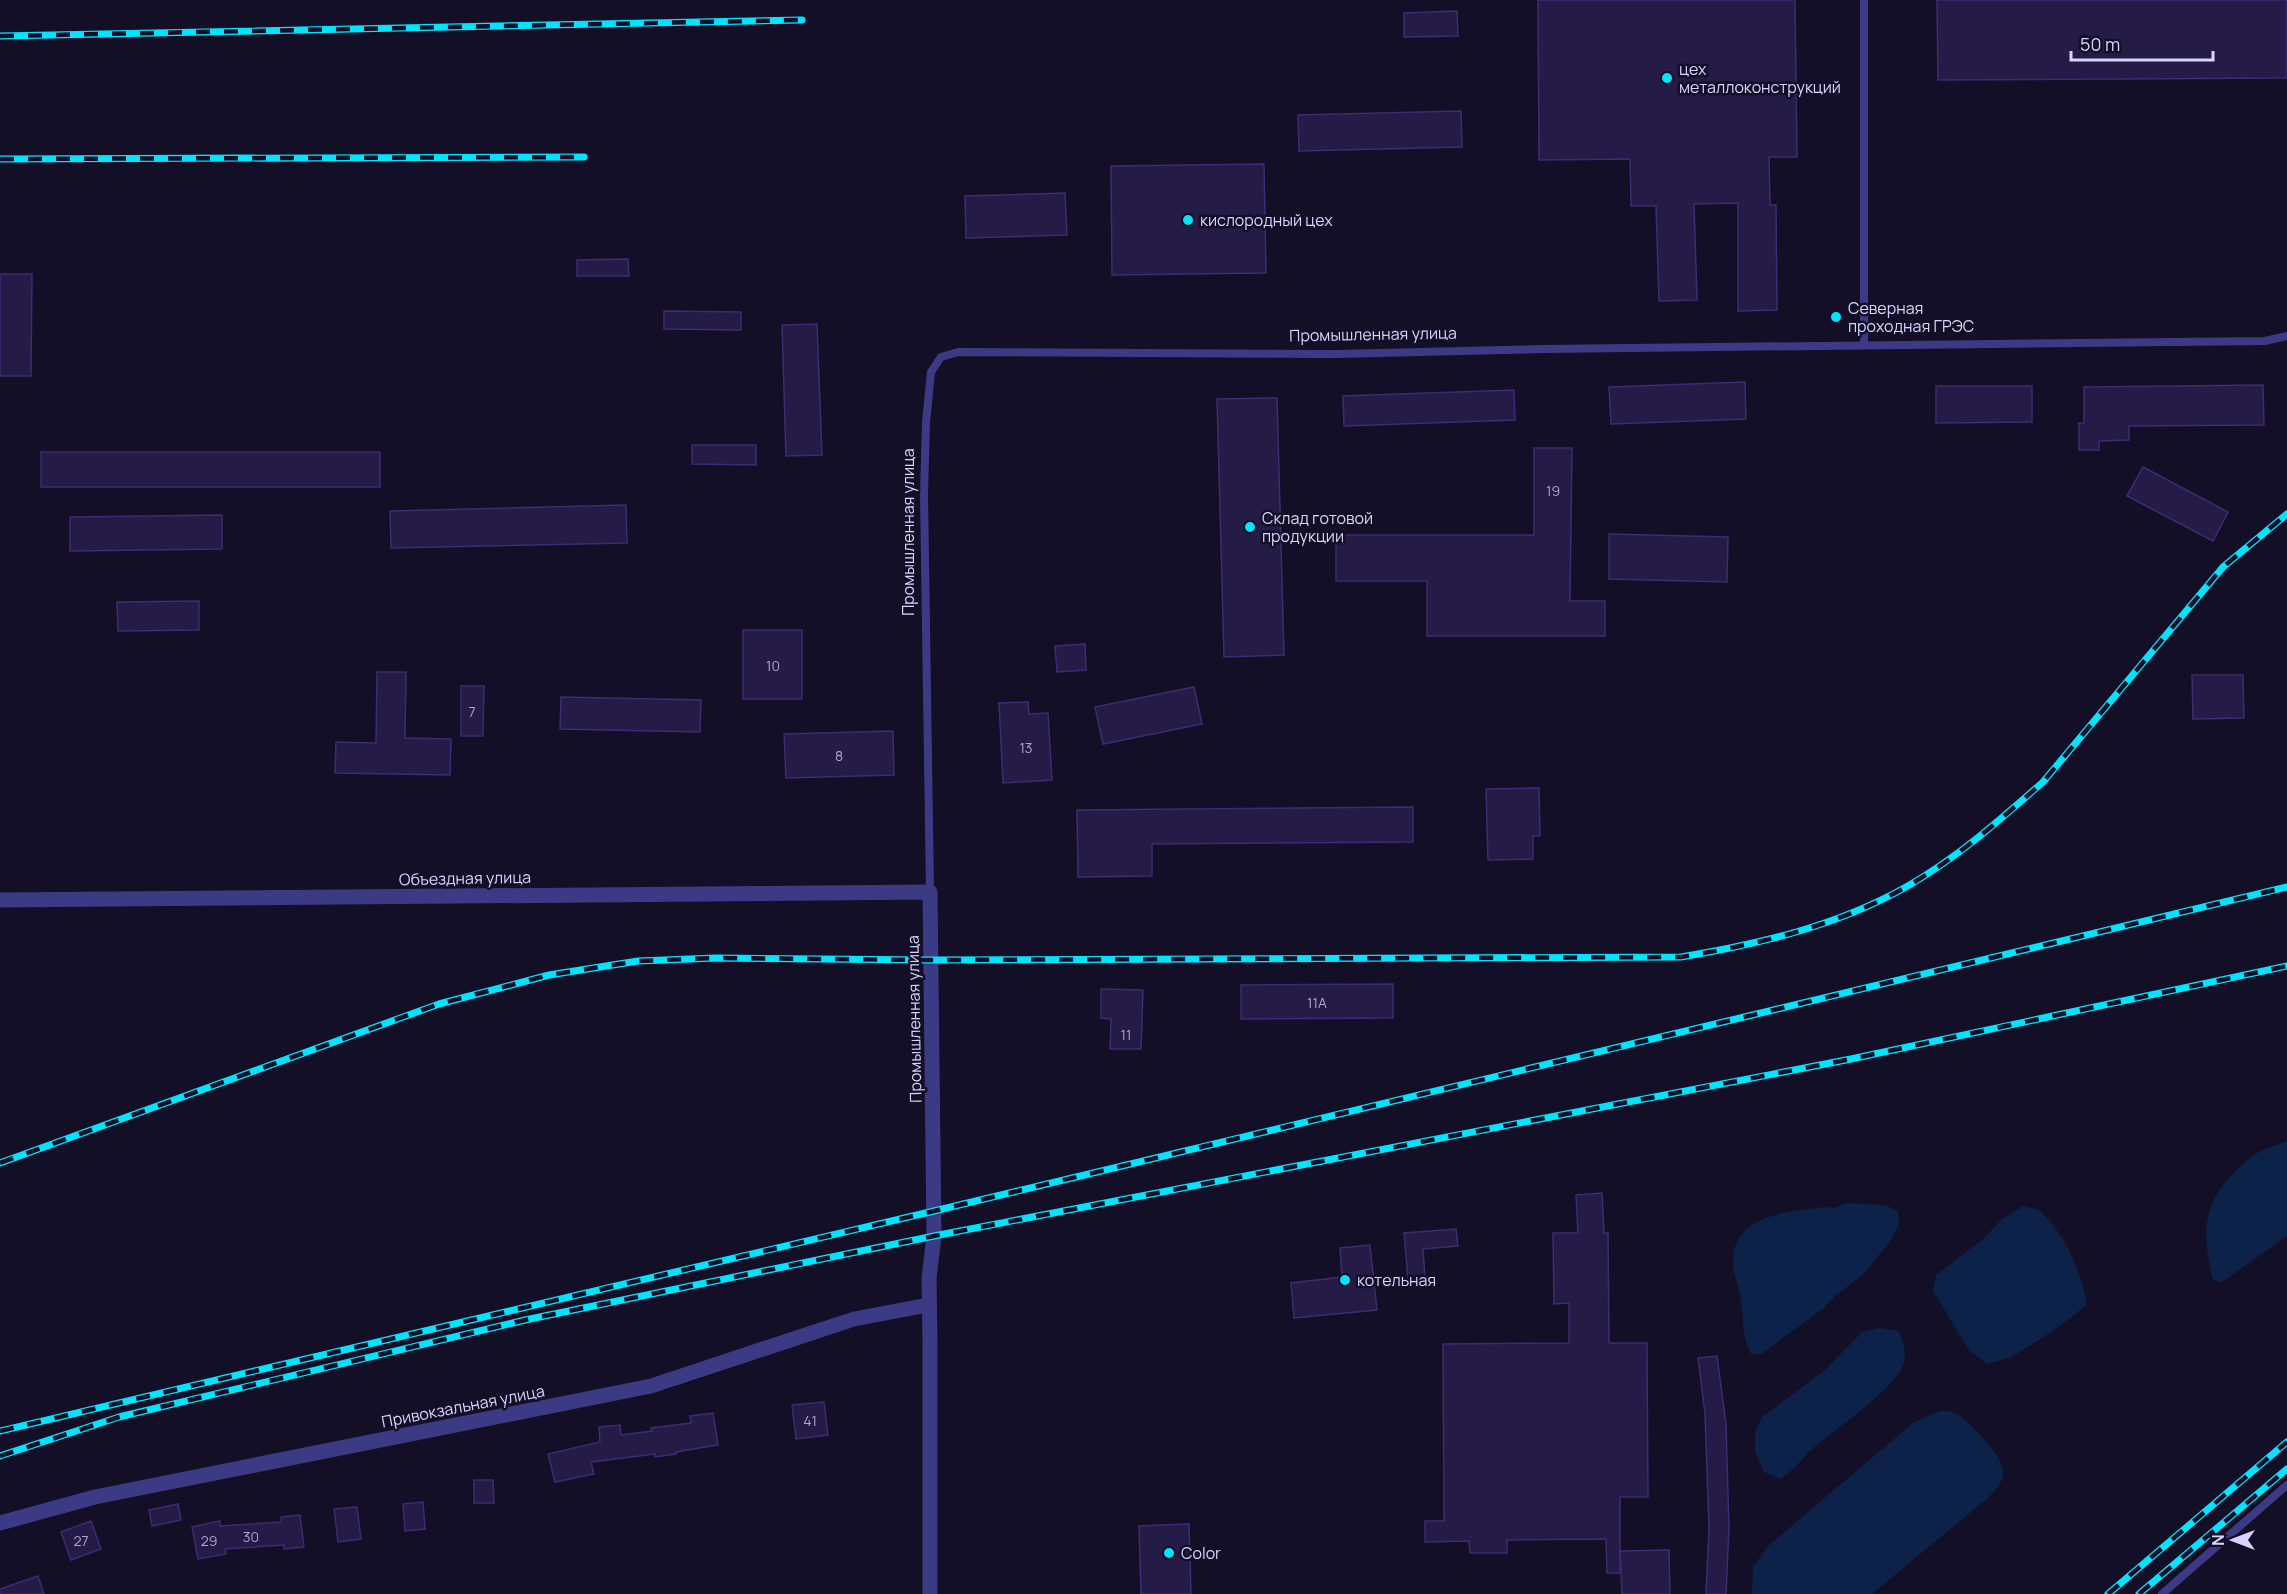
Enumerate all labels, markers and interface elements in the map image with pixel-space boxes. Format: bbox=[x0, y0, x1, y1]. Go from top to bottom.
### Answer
scale bar bbox=[2071, 24, 2214, 62]
text: 50 m bbox=[2080, 32, 2120, 56]
place label: цех металлоконструкций bbox=[1679, 58, 1841, 98]
marker: цех металлоконструкций bbox=[1660, 71, 1674, 85]
place label: кислородный цех bbox=[1200, 209, 1333, 231]
marker: кислородный цех bbox=[1181, 213, 1195, 227]
place label: Северная проходная ГРЭС bbox=[1848, 297, 1974, 337]
marker: Северная проходная ГРЭС bbox=[1829, 310, 1843, 324]
street label: Промышленная улица bbox=[1289, 322, 1457, 346]
street label: Промышленная улица bbox=[897, 448, 919, 616]
house number: 19 bbox=[1546, 481, 1560, 500]
place label: Склад готовой продукции bbox=[1262, 507, 1373, 547]
marker: Склад готовой продукции bbox=[1243, 520, 1257, 534]
house number: 10 bbox=[766, 656, 780, 675]
house number: 7 bbox=[468, 702, 476, 721]
house number: 13 bbox=[1019, 738, 1033, 757]
house number: 8 bbox=[835, 746, 843, 765]
street label: Объездная улица bbox=[399, 866, 531, 890]
street label: Промышленная улица bbox=[902, 935, 926, 1103]
house number: 11А bbox=[1307, 993, 1327, 1012]
house number: 11 bbox=[1121, 1025, 1131, 1044]
place label: котельная bbox=[1357, 1269, 1436, 1291]
marker: котельная bbox=[1338, 1273, 1352, 1287]
street label: Привокзальная улица bbox=[380, 1379, 546, 1433]
house number: 41 bbox=[803, 1411, 817, 1430]
north arrow bbox=[2203, 1510, 2263, 1570]
house number: 30 bbox=[243, 1527, 259, 1546]
house number: 27 bbox=[73, 1531, 89, 1550]
house number: 29 bbox=[201, 1531, 217, 1550]
text: N bbox=[2207, 1534, 2229, 1546]
place label: Color bbox=[1181, 1542, 1221, 1564]
marker: Color bbox=[1162, 1546, 1176, 1560]

